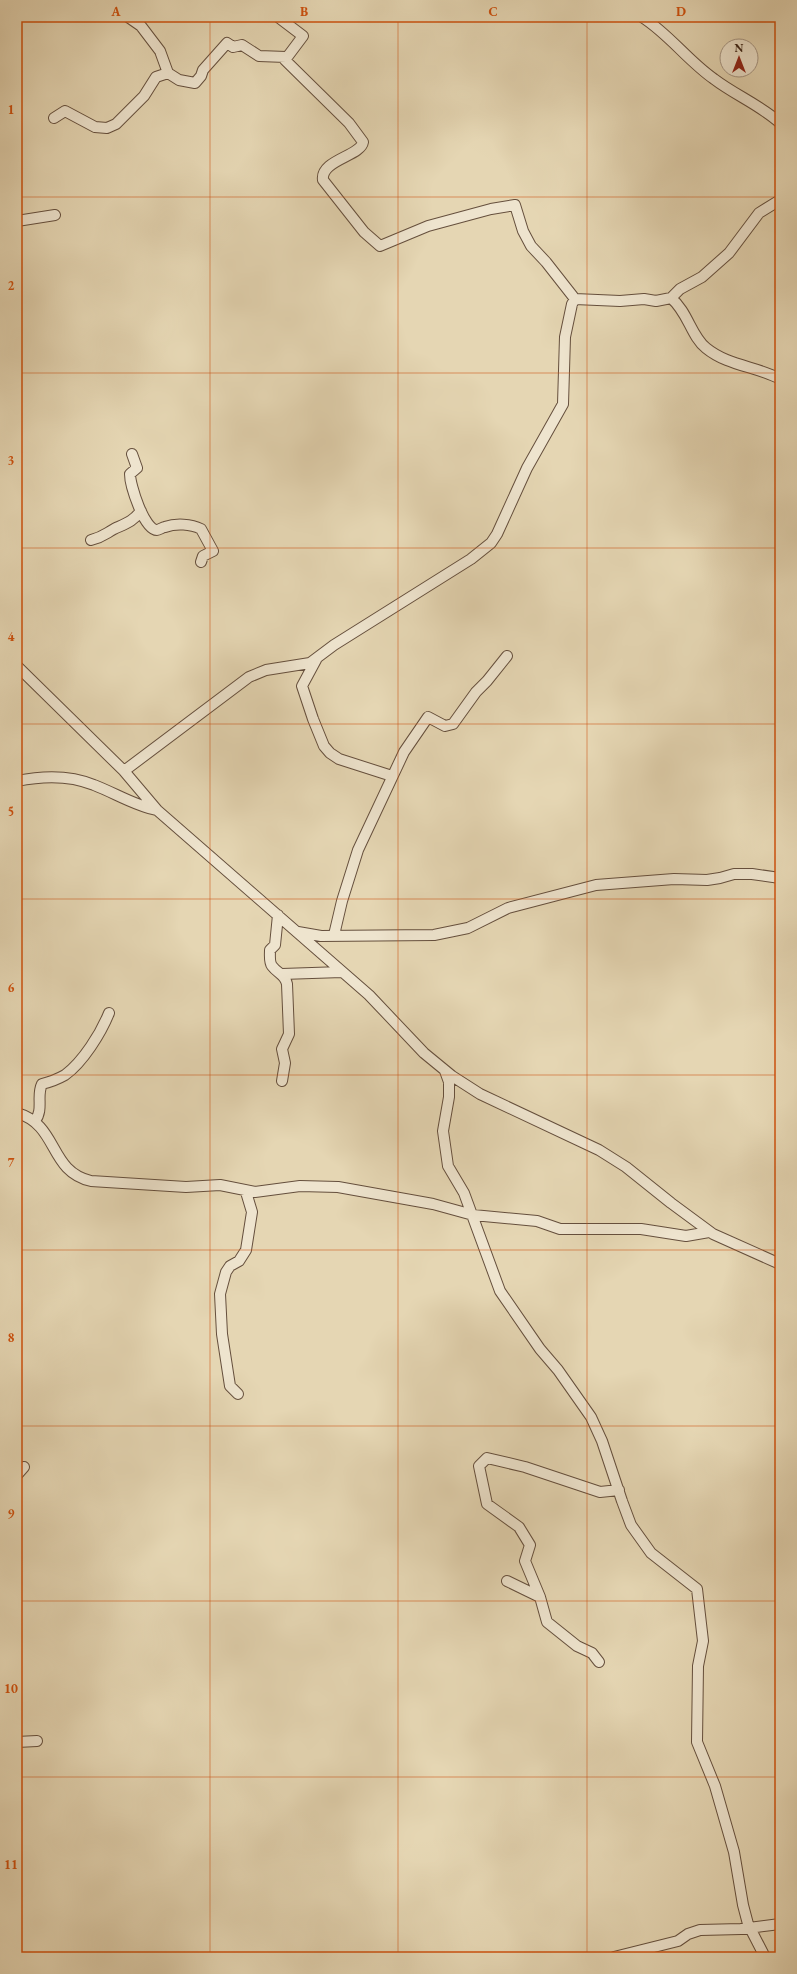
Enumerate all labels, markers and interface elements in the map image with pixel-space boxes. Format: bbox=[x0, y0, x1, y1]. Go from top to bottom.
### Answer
text: A bbox=[110, 3, 121, 20]
text: B bbox=[300, 3, 308, 20]
text: C bbox=[488, 3, 498, 20]
text: D bbox=[676, 3, 686, 20]
north arrow bbox=[719, 38, 759, 78]
text: N bbox=[735, 41, 744, 55]
text: 1 bbox=[8, 101, 15, 118]
text: 2 bbox=[8, 277, 15, 294]
text: 3 bbox=[8, 452, 15, 469]
text: 4 bbox=[8, 628, 15, 645]
text: 5 bbox=[8, 803, 14, 820]
text: 6 bbox=[8, 979, 15, 996]
text: 7 bbox=[8, 1154, 15, 1171]
text: 8 bbox=[8, 1329, 15, 1346]
text: 9 bbox=[8, 1505, 15, 1522]
text: 10 bbox=[4, 1680, 18, 1697]
text: 11 bbox=[4, 1856, 18, 1873]

